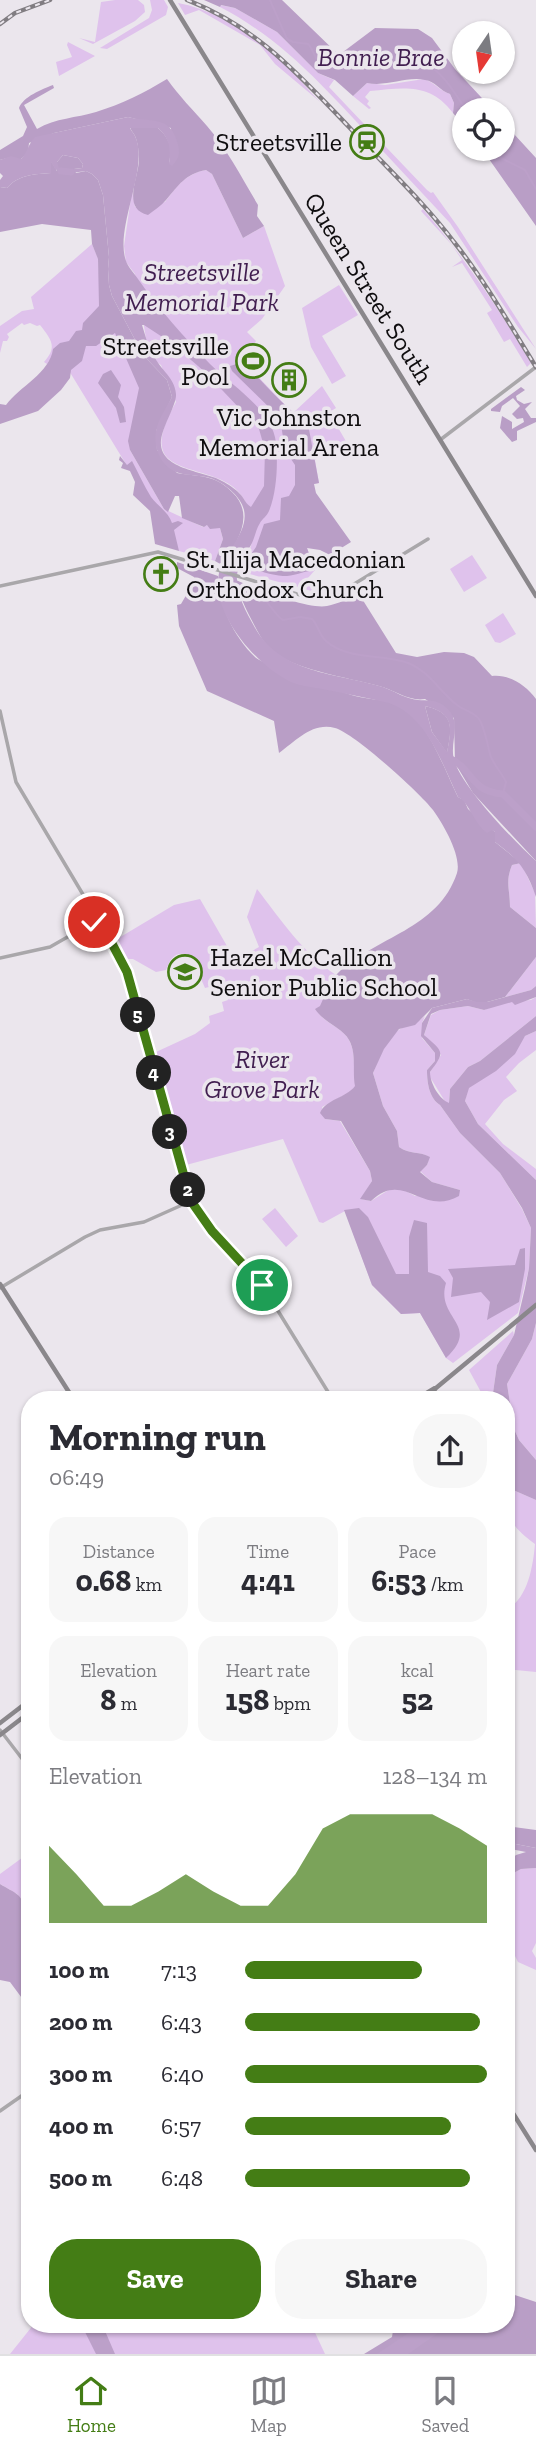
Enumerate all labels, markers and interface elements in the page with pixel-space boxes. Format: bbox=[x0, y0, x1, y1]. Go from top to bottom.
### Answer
north arrow bbox=[452, 21, 514, 84]
map controls bbox=[452, 21, 515, 161]
park label: Bonnie Brae bbox=[317, 41, 445, 73]
button: locate bbox=[452, 98, 515, 161]
station icon: Streetsville bbox=[348, 123, 386, 161]
place label: Streetsville bbox=[216, 126, 342, 158]
street label: Queen Street South bbox=[297, 187, 441, 390]
park label: Streetsville Memorial Park bbox=[125, 256, 279, 318]
place label: Streetsville Pool bbox=[103, 330, 229, 392]
sports icon: Streetsville Pool bbox=[234, 342, 272, 380]
building icon: Vic Johnston Memorial Arena bbox=[270, 361, 308, 399]
place label: Vic Johnston Memorial Arena bbox=[199, 401, 380, 463]
place label: St. Ilija Macedonian Orthodox Church bbox=[186, 543, 405, 605]
church icon: St. Ilija Macedonian Orthodox Church bbox=[142, 555, 180, 593]
pin bbox=[64, 892, 124, 952]
icon: check bbox=[75, 903, 113, 941]
place label: Hazel McCallion Senior Public School bbox=[210, 941, 438, 1003]
school or university icon: Hazel McCallion Senior Public School bbox=[166, 953, 204, 991]
pin: 5 bbox=[120, 998, 156, 1032]
text: 5 bbox=[133, 1003, 142, 1026]
park label: River Grove Park bbox=[204, 1043, 320, 1105]
pin: 4 bbox=[136, 1056, 172, 1090]
text: 4 bbox=[148, 1061, 159, 1084]
pin: 3 bbox=[152, 1114, 188, 1150]
text: 3 bbox=[164, 1120, 175, 1143]
pin: 2 bbox=[170, 1172, 206, 1208]
text: 2 bbox=[182, 1178, 193, 1201]
pin bbox=[232, 1255, 292, 1315]
icon: arrive bbox=[243, 1266, 281, 1304]
text: Morning run bbox=[49, 1414, 266, 1460]
button: share bbox=[413, 1414, 487, 1488]
text: 06:49 bbox=[49, 1463, 104, 1491]
text: Distance bbox=[83, 1540, 155, 1563]
text: Time bbox=[247, 1540, 289, 1563]
text: Pace bbox=[398, 1540, 436, 1563]
text: 0.68 bbox=[75, 1563, 131, 1599]
text: 4:41 bbox=[241, 1563, 295, 1599]
text: 6:53 bbox=[371, 1563, 426, 1599]
text: km bbox=[131, 1573, 162, 1596]
text: /km bbox=[426, 1573, 463, 1596]
text: Elevation bbox=[80, 1659, 157, 1682]
text: Heart rate bbox=[226, 1659, 310, 1682]
text: kcal bbox=[401, 1659, 434, 1682]
text: 8 bbox=[100, 1682, 116, 1718]
text: 158 bbox=[225, 1682, 269, 1718]
text: 52 bbox=[401, 1682, 433, 1718]
text: m bbox=[116, 1692, 137, 1715]
text: bpm bbox=[269, 1692, 311, 1715]
text: Elevation bbox=[49, 1762, 142, 1790]
text: 128–134 m bbox=[382, 1762, 487, 1790]
text: 100 m bbox=[49, 1956, 109, 1984]
text: 7:13 bbox=[161, 1956, 197, 1984]
text: 200 m bbox=[49, 2008, 112, 2036]
text: 6:43 bbox=[161, 2008, 202, 2036]
text: 300 m bbox=[49, 2060, 112, 2088]
text: 6:40 bbox=[161, 2060, 204, 2088]
text: 400 m bbox=[49, 2112, 113, 2140]
text: 6:57 bbox=[161, 2112, 201, 2140]
text: 500 m bbox=[49, 2164, 112, 2192]
text: 6:48 bbox=[161, 2164, 203, 2192]
button: Save bbox=[49, 2239, 261, 2319]
button: Share bbox=[275, 2239, 487, 2319]
tab: Home bbox=[67, 2372, 116, 2437]
tab: Map bbox=[250, 2372, 288, 2437]
tab: Saved bbox=[421, 2372, 469, 2437]

